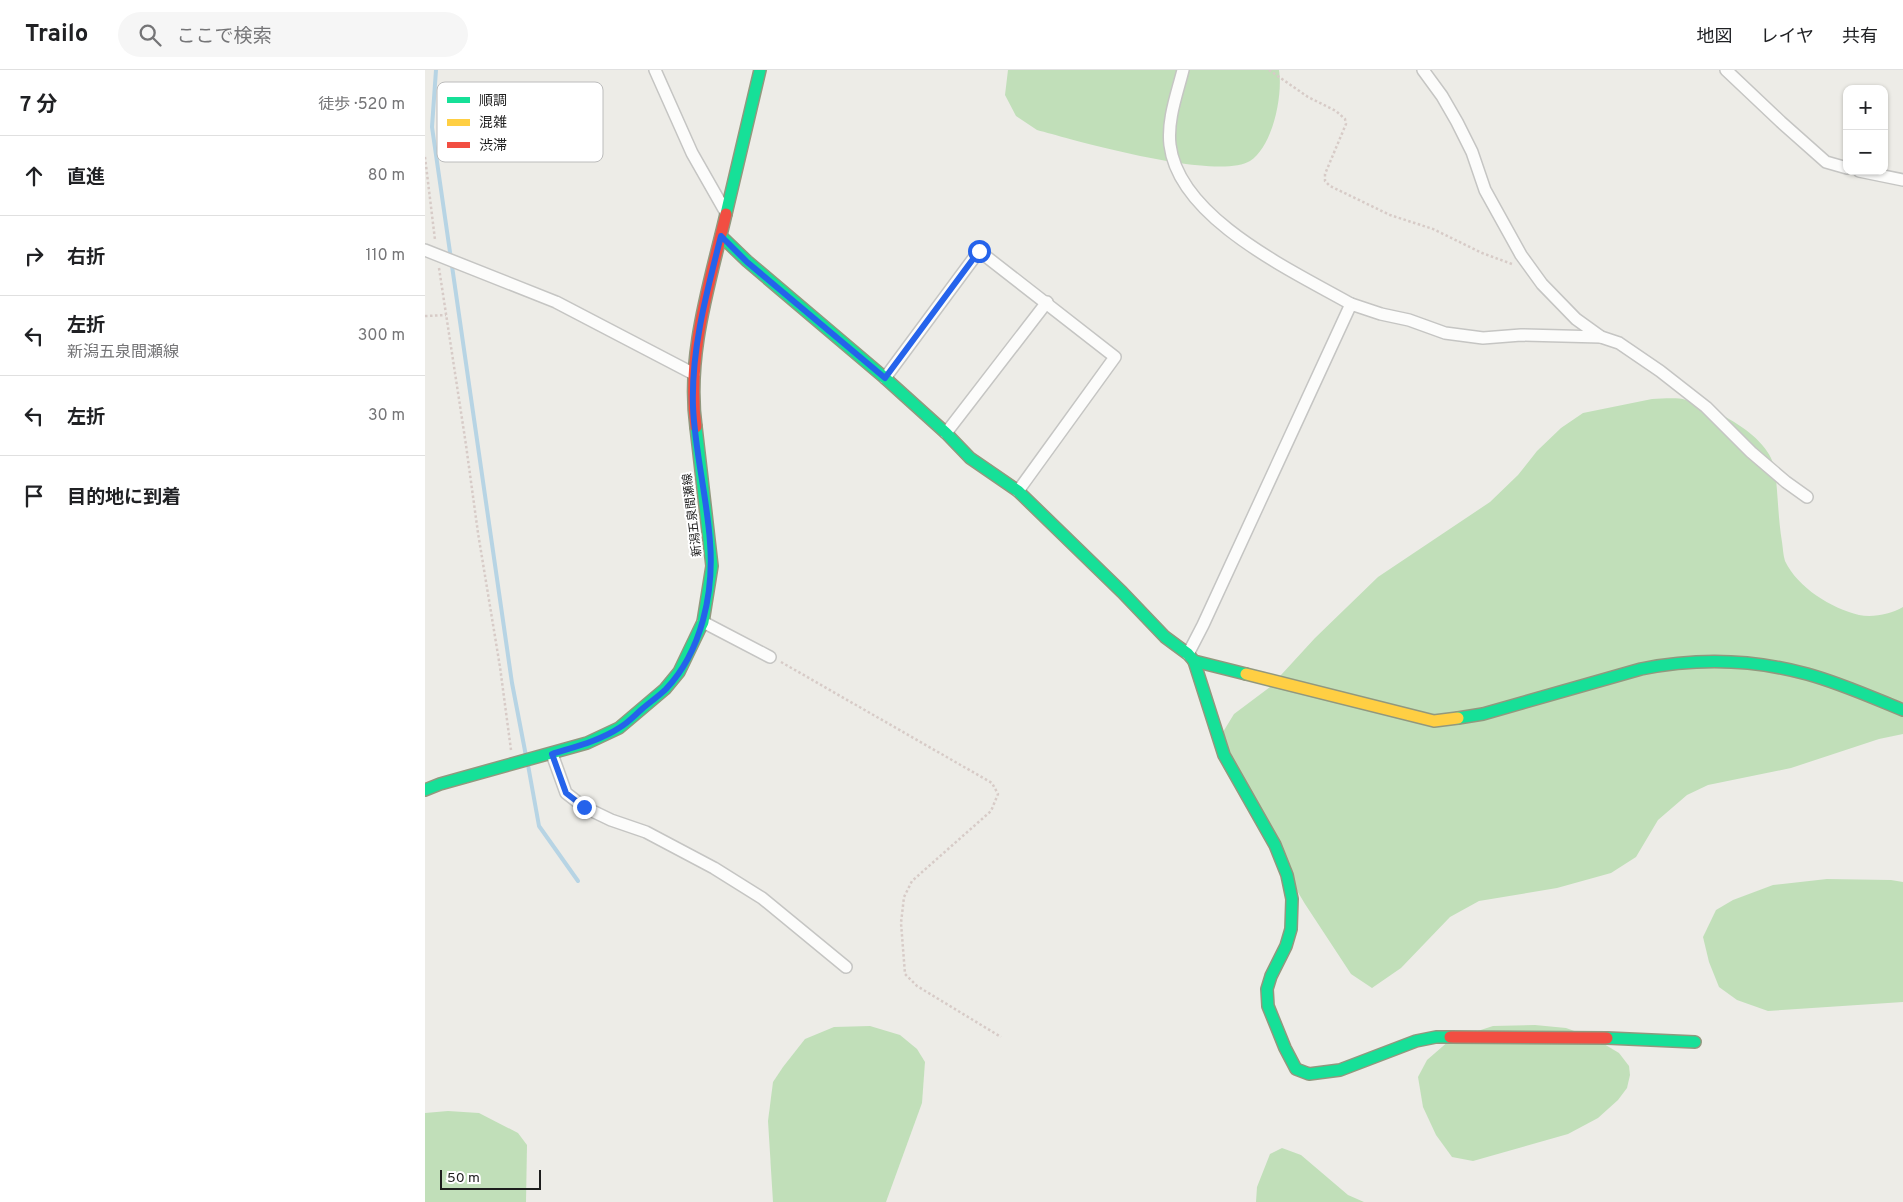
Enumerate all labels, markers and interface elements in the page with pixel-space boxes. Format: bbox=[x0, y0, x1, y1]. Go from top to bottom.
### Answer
search box bbox=[118, 12, 468, 57]
text: Trailo bbox=[25, 20, 88, 50]
icon: search bbox=[136, 21, 164, 49]
text: ここで検索 bbox=[176, 25, 271, 49]
text: 地図 bbox=[1697, 26, 1733, 49]
text: レイヤ bbox=[1761, 26, 1814, 49]
text: 共有 bbox=[1842, 26, 1878, 49]
legend bbox=[437, 82, 603, 162]
map controls bbox=[1843, 85, 1888, 175]
button: + bbox=[1843, 85, 1888, 130]
text: 7 分 bbox=[20, 92, 58, 119]
text: 順調 bbox=[479, 93, 507, 110]
text: 徒歩 · 520 m bbox=[318, 95, 405, 115]
text: 混雑 bbox=[479, 114, 507, 132]
button: − bbox=[1843, 130, 1888, 175]
text: 渋滞 bbox=[479, 138, 507, 155]
icon: ahead bbox=[20, 162, 48, 190]
text: 直進 bbox=[67, 166, 105, 190]
text: 80 m bbox=[368, 166, 405, 186]
route start bbox=[968, 240, 991, 263]
icon: right bbox=[20, 242, 48, 270]
text: 右折 bbox=[67, 246, 105, 270]
text: 110 m bbox=[365, 246, 405, 266]
text: 左折 bbox=[67, 314, 105, 338]
icon: left bbox=[20, 322, 48, 350]
text: 300 m bbox=[358, 326, 405, 346]
text: 新潟五泉間瀬線 bbox=[67, 343, 179, 363]
icon: left bbox=[20, 402, 48, 430]
text: 左折 bbox=[67, 406, 105, 430]
text: 30 m bbox=[368, 406, 405, 426]
street label: 新潟五泉間瀬線 bbox=[680, 472, 706, 558]
icon: arrive bbox=[20, 482, 48, 510]
text: 目的地に到着 bbox=[67, 486, 181, 510]
route end bbox=[573, 796, 596, 819]
scale bar bbox=[440, 1167, 541, 1190]
text: 50 m bbox=[447, 1170, 480, 1187]

